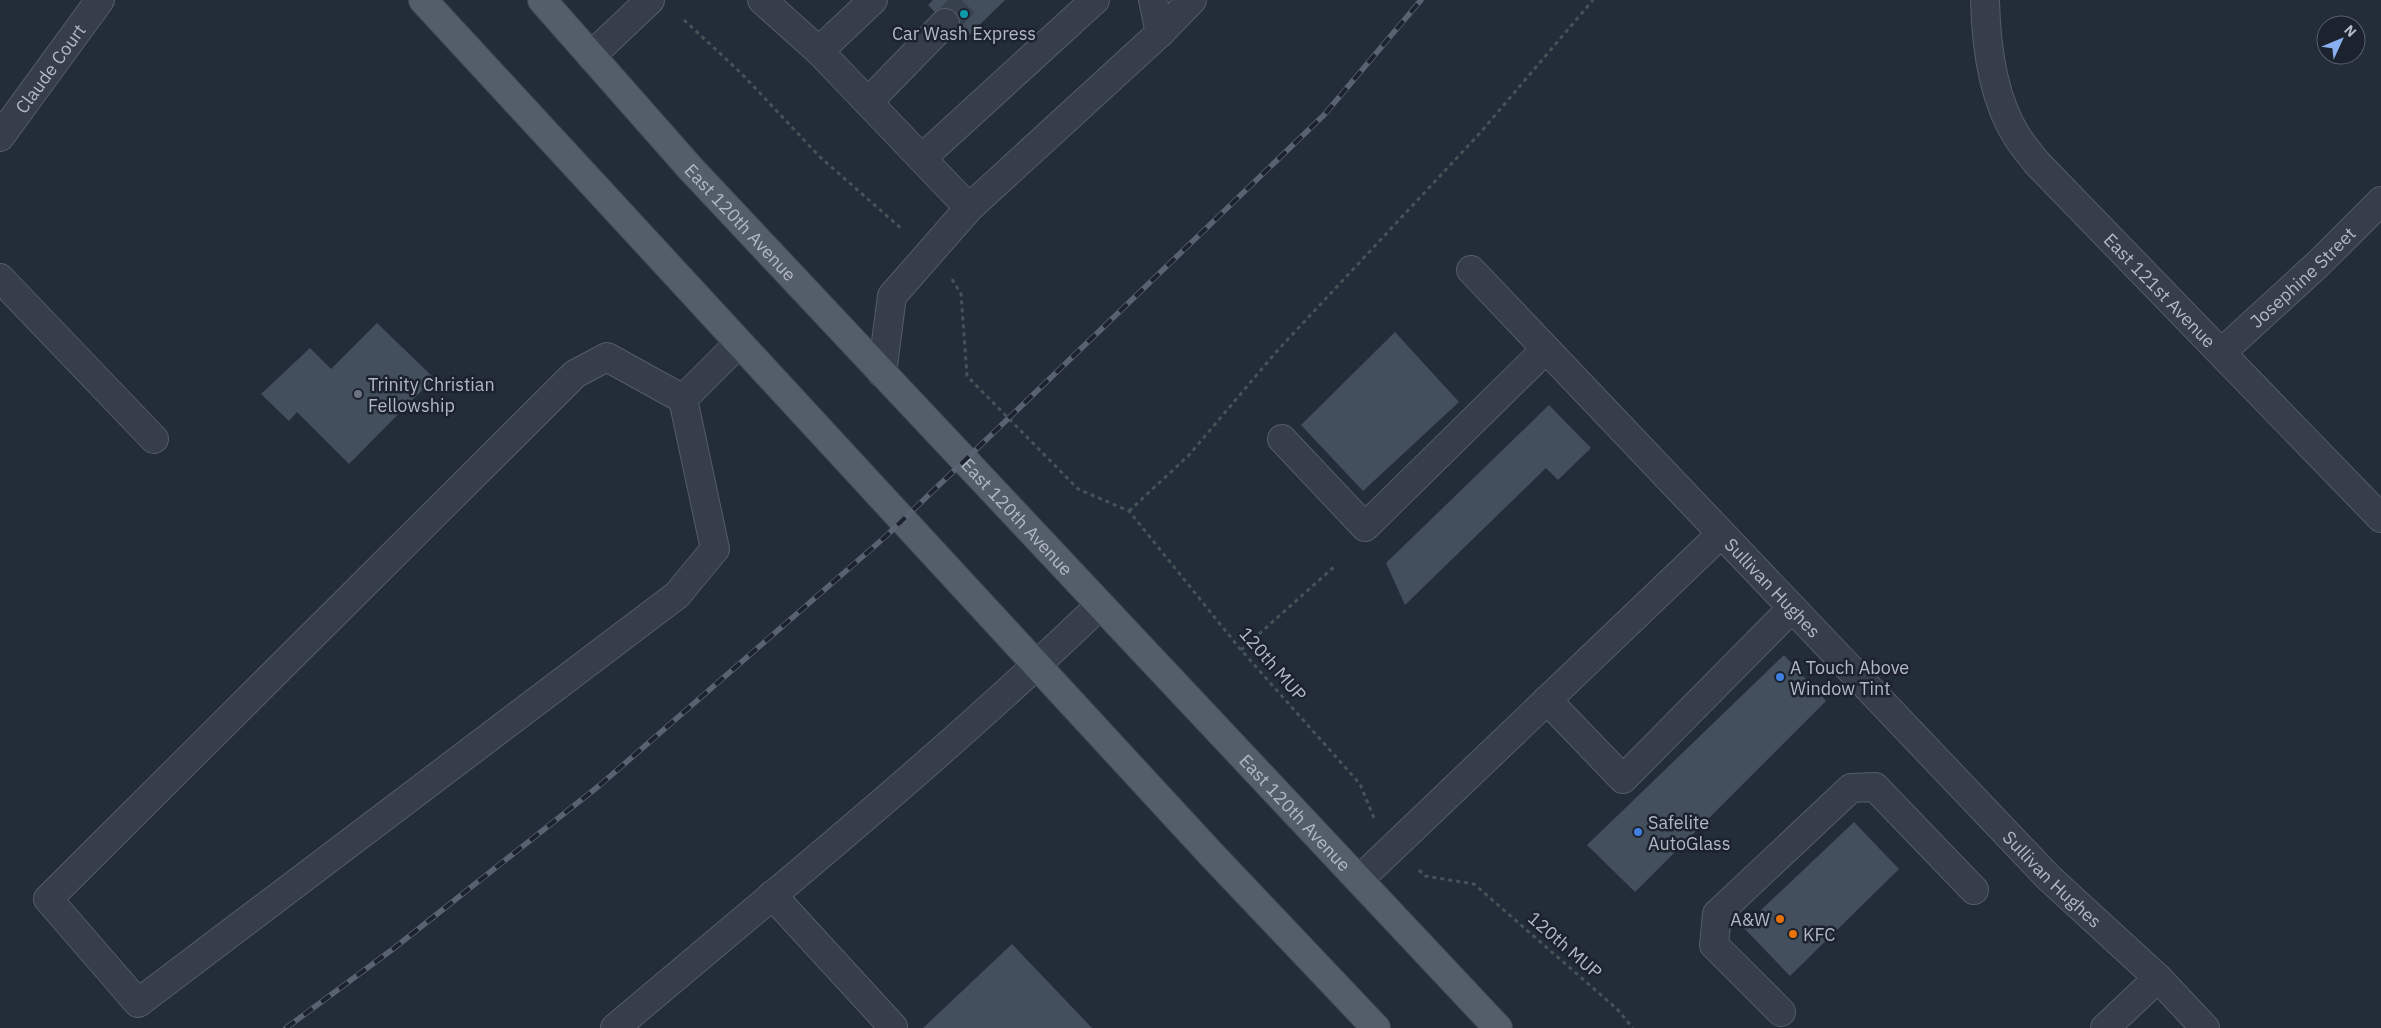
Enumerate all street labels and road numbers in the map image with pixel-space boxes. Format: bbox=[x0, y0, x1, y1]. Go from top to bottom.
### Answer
street label: Claude Court bbox=[10, 19, 90, 118]
street label: East 120th Avenue bbox=[680, 158, 802, 286]
street label: Josephine Street bbox=[2245, 222, 2360, 332]
street label: East 121st Avenue bbox=[2099, 228, 2221, 352]
street label: East 120th Avenue bbox=[957, 453, 1078, 580]
street label: Sullivan Hughes bbox=[1720, 533, 1826, 642]
street label: 120th MUP bbox=[1234, 622, 1312, 706]
street label: East 120th Avenue bbox=[1235, 749, 1356, 876]
street label: Sullivan Hughes bbox=[1998, 826, 2107, 932]
street label: 120th MUP bbox=[1523, 906, 1607, 984]

